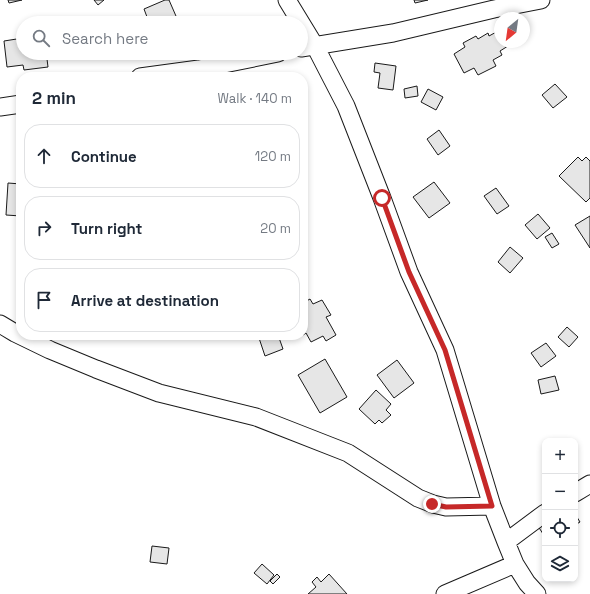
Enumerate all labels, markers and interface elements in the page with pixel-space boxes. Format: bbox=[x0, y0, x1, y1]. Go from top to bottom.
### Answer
north arrow bbox=[494, 12, 530, 48]
search box bbox=[16, 16, 308, 60]
icon: search bbox=[30, 27, 52, 49]
text: Search here bbox=[62, 29, 148, 48]
text: 2 min bbox=[32, 87, 76, 109]
text: Walk · 140 m bbox=[218, 90, 292, 107]
icon: ahead bbox=[33, 145, 55, 167]
text: Continue bbox=[71, 147, 137, 166]
text: 120 m bbox=[255, 148, 291, 165]
route start bbox=[373, 189, 391, 207]
icon: right bbox=[33, 217, 55, 239]
text: Turn right bbox=[71, 219, 142, 238]
text: 20 m bbox=[260, 220, 291, 237]
icon: arrive bbox=[33, 289, 55, 311]
text: Arrive at destination bbox=[71, 291, 219, 310]
map controls bbox=[542, 438, 578, 582]
button: + bbox=[542, 438, 578, 474]
button: − bbox=[542, 474, 578, 510]
route end bbox=[423, 495, 441, 513]
button: locate bbox=[542, 510, 578, 546]
button: layers bbox=[542, 546, 578, 582]

